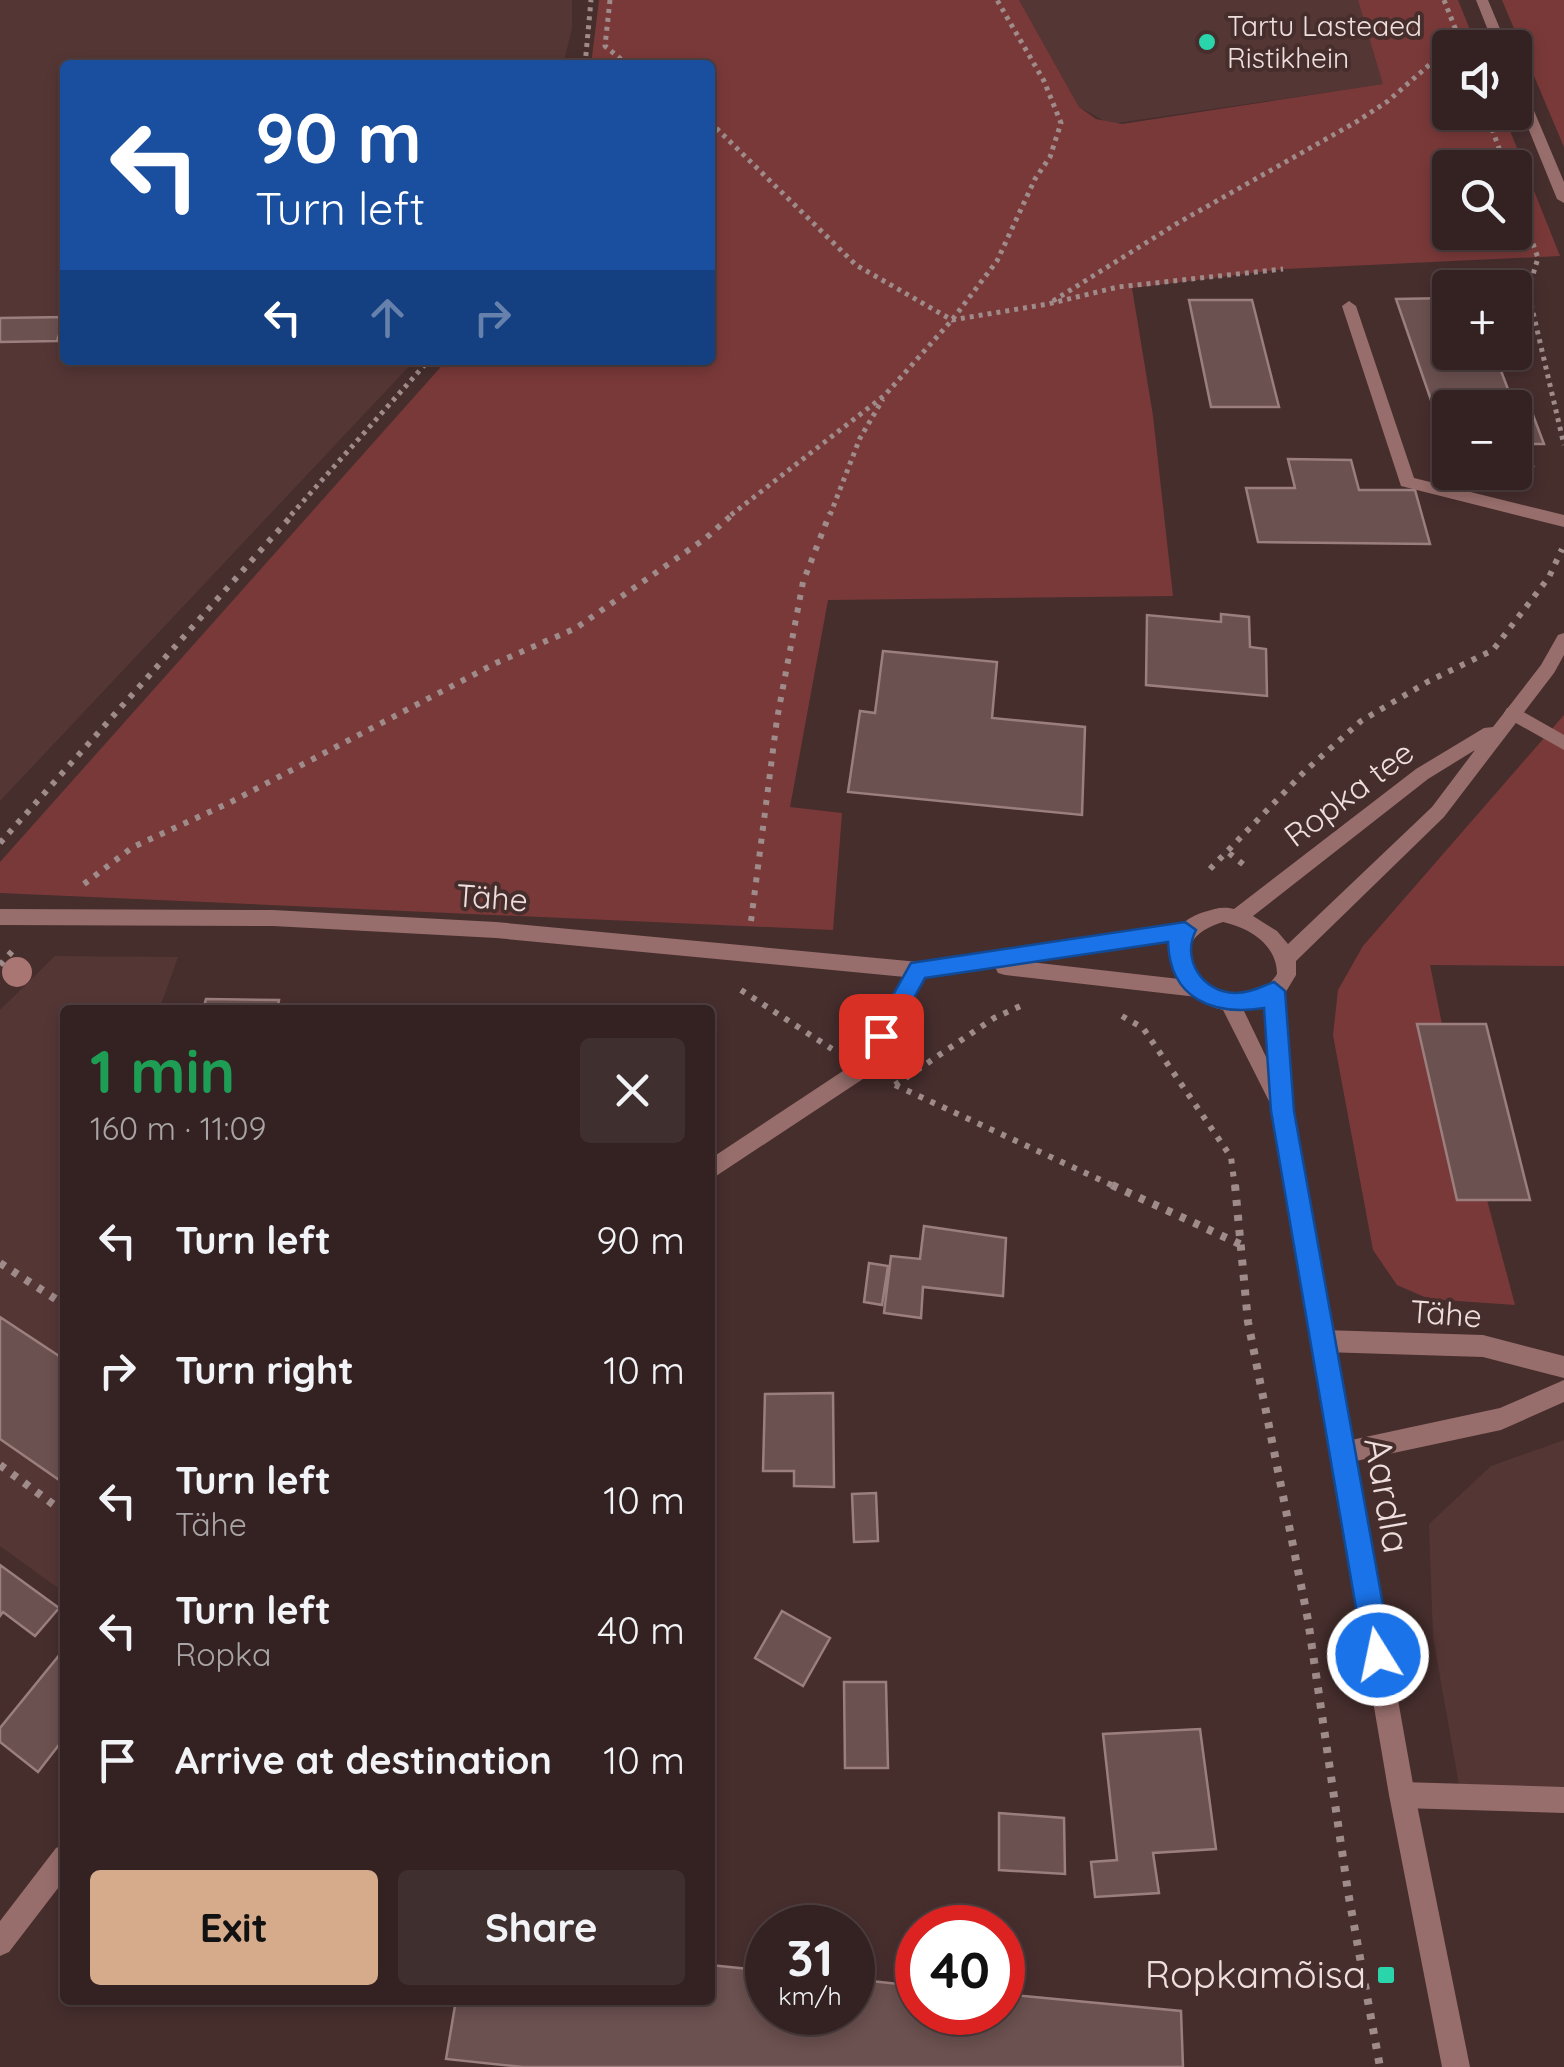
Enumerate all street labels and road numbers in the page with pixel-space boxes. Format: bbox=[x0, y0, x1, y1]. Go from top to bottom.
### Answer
street label: Ropka tee bbox=[1276, 732, 1421, 855]
street label: Tähe bbox=[455, 875, 529, 919]
street label: Tähe bbox=[1409, 1291, 1483, 1335]
street label: Aardla bbox=[1354, 1433, 1422, 1557]

